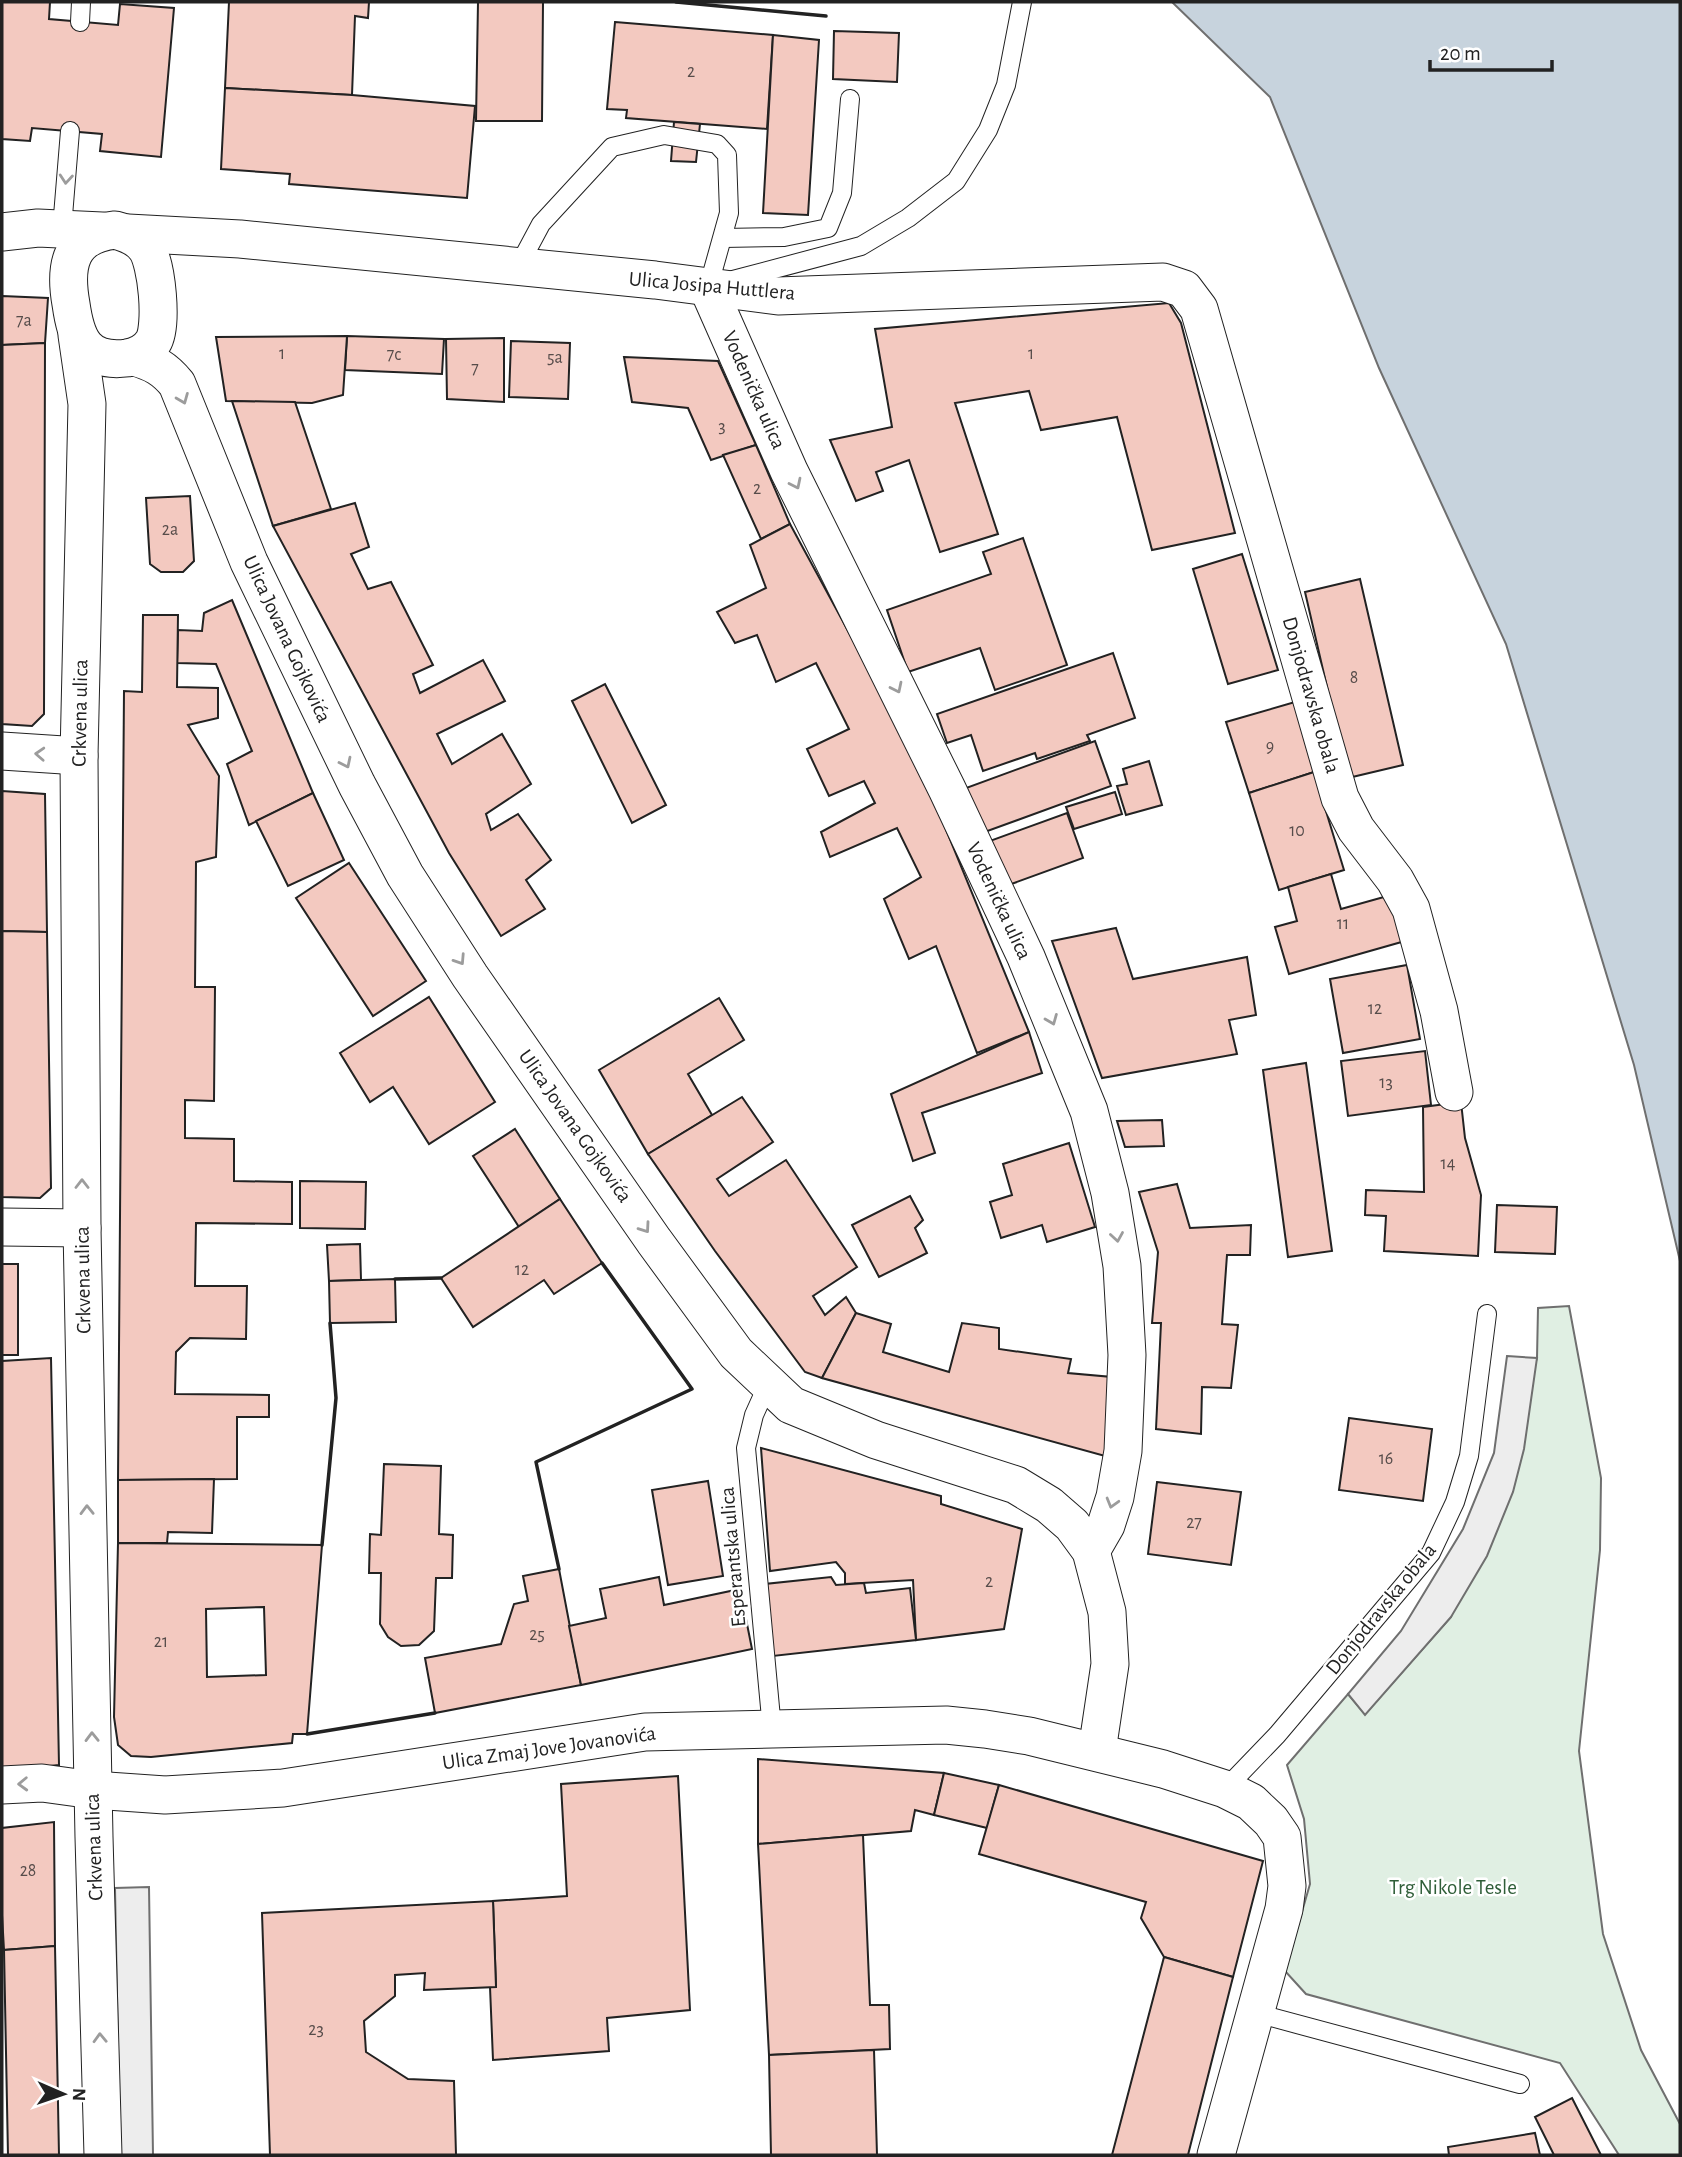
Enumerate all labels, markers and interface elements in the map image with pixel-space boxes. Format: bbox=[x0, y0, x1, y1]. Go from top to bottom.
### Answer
scale bar bbox=[1430, 28, 1552, 72]
text: 20 m bbox=[1440, 43, 1481, 64]
house number: 2 bbox=[687, 63, 695, 81]
one-way arrow bbox=[59, 174, 74, 185]
street label: Ulica Josipa Huttlera bbox=[628, 268, 796, 304]
house number: 7a bbox=[16, 312, 32, 330]
street label: Vodenička ulica bbox=[719, 328, 789, 452]
house number: 1 bbox=[279, 345, 285, 363]
house number: 1 bbox=[1028, 345, 1034, 363]
house number: 7c bbox=[387, 346, 401, 364]
house number: 5a bbox=[547, 349, 563, 367]
house number: 7 bbox=[471, 360, 479, 378]
one-way arrow bbox=[175, 392, 189, 404]
house number: 3 bbox=[718, 418, 726, 436]
one-way arrow bbox=[787, 477, 801, 489]
house number: 2 bbox=[753, 480, 761, 498]
house number: 2a bbox=[162, 521, 178, 539]
street label: Ulica Jovana Gojkovića bbox=[239, 552, 335, 726]
street label: Donjodravska obala bbox=[1279, 614, 1343, 776]
street label: Crkvena ulica bbox=[69, 659, 91, 767]
house number: 8 bbox=[1350, 669, 1358, 687]
one-way arrow bbox=[888, 681, 902, 693]
house number: 9 bbox=[1266, 738, 1274, 756]
one-way arrow bbox=[34, 747, 45, 762]
one-way arrow bbox=[338, 756, 352, 768]
house number: 10 bbox=[1289, 822, 1305, 840]
street label: Vodenička ulica bbox=[963, 839, 1035, 963]
house number: 11 bbox=[1337, 915, 1349, 933]
one-way arrow bbox=[451, 952, 464, 965]
house number: 12 bbox=[1368, 1000, 1382, 1018]
one-way arrow bbox=[1043, 1013, 1057, 1025]
street label: Ulica Jovana Gojkovića bbox=[514, 1046, 636, 1207]
house number: 13 bbox=[1379, 1074, 1393, 1092]
house number: 14 bbox=[1441, 1155, 1456, 1173]
one-way arrow bbox=[74, 1179, 90, 1189]
one-way arrow bbox=[637, 1220, 650, 1233]
street label: Crkvena ulica bbox=[72, 1226, 94, 1334]
one-way arrow bbox=[1110, 1231, 1125, 1243]
house number: 12 bbox=[515, 1261, 529, 1279]
house number: 16 bbox=[1379, 1450, 1393, 1468]
street label: Esperantska ulica bbox=[716, 1486, 750, 1628]
one-way arrow bbox=[1106, 1497, 1121, 1509]
one-way arrow bbox=[80, 1504, 95, 1515]
house number: 27 bbox=[1186, 1514, 1202, 1532]
street label: Donjodravska obala bbox=[1322, 1539, 1440, 1679]
house number: 2 bbox=[985, 1573, 993, 1591]
house number: 25 bbox=[529, 1626, 545, 1644]
house number: 21 bbox=[154, 1633, 168, 1651]
street label: Ulica Zmaj Jove Jovanovića bbox=[441, 1723, 657, 1773]
one-way arrow bbox=[84, 1731, 99, 1742]
one-way arrow bbox=[17, 1776, 28, 1791]
street label: Crkvena ulica bbox=[82, 1793, 106, 1901]
house number: 28 bbox=[20, 1862, 36, 1880]
park label: Trg Nikole Tesle bbox=[1389, 1877, 1517, 1898]
house number: 23 bbox=[308, 2021, 324, 2039]
one-way arrow bbox=[92, 2032, 107, 2043]
north arrow bbox=[28, 2059, 98, 2129]
text: N bbox=[69, 2088, 88, 2101]

